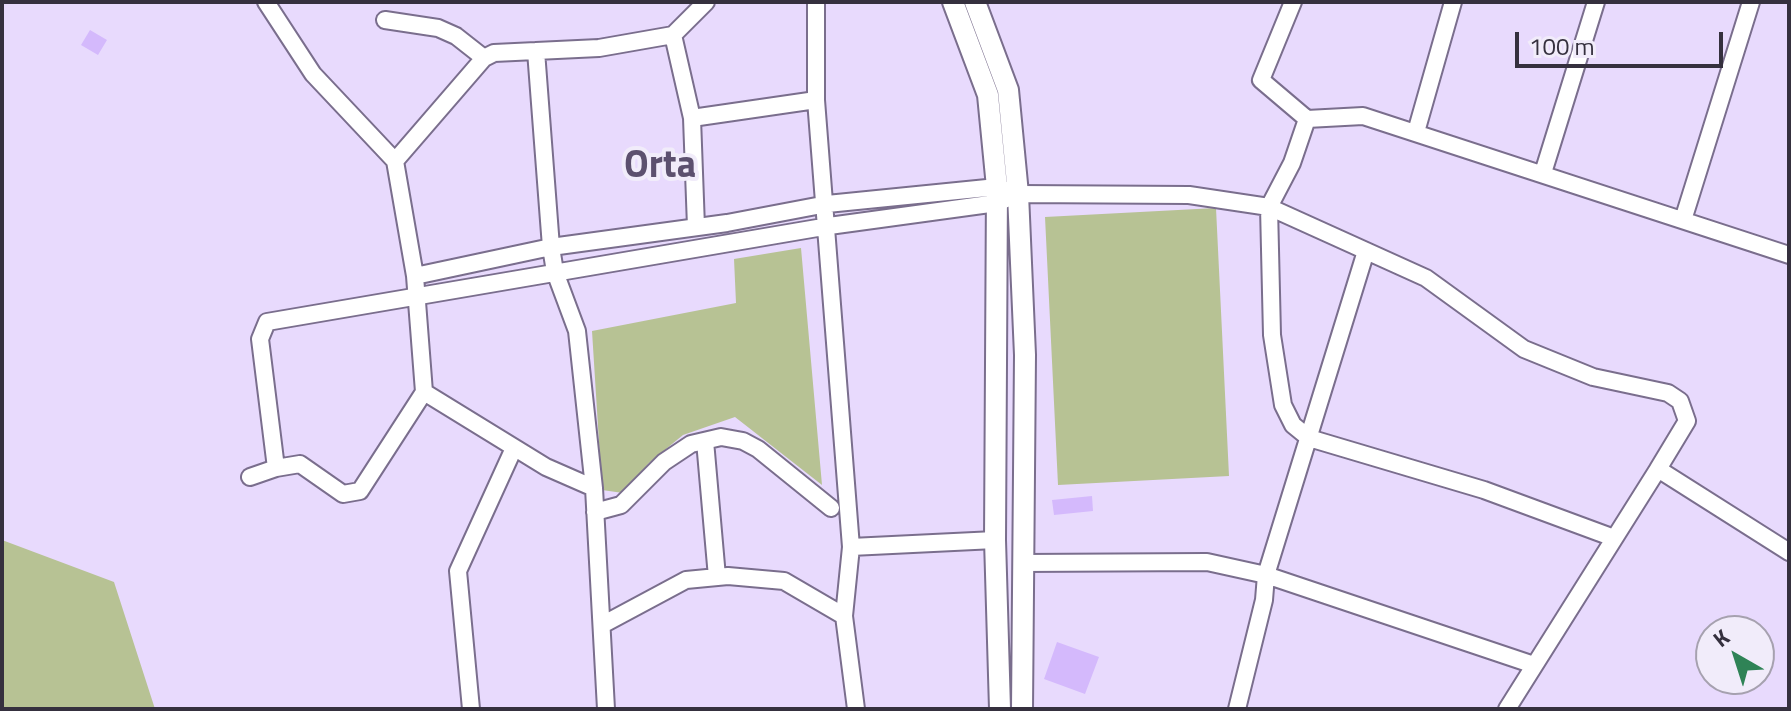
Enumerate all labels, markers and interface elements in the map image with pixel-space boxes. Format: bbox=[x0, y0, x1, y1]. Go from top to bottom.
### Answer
scale bar bbox=[1519, 16, 1727, 66]
text: 100 m bbox=[1529, 28, 1595, 64]
district label: Orta bbox=[624, 145, 696, 191]
north arrow bbox=[1695, 615, 1775, 695]
text: K bbox=[1705, 621, 1737, 655]

